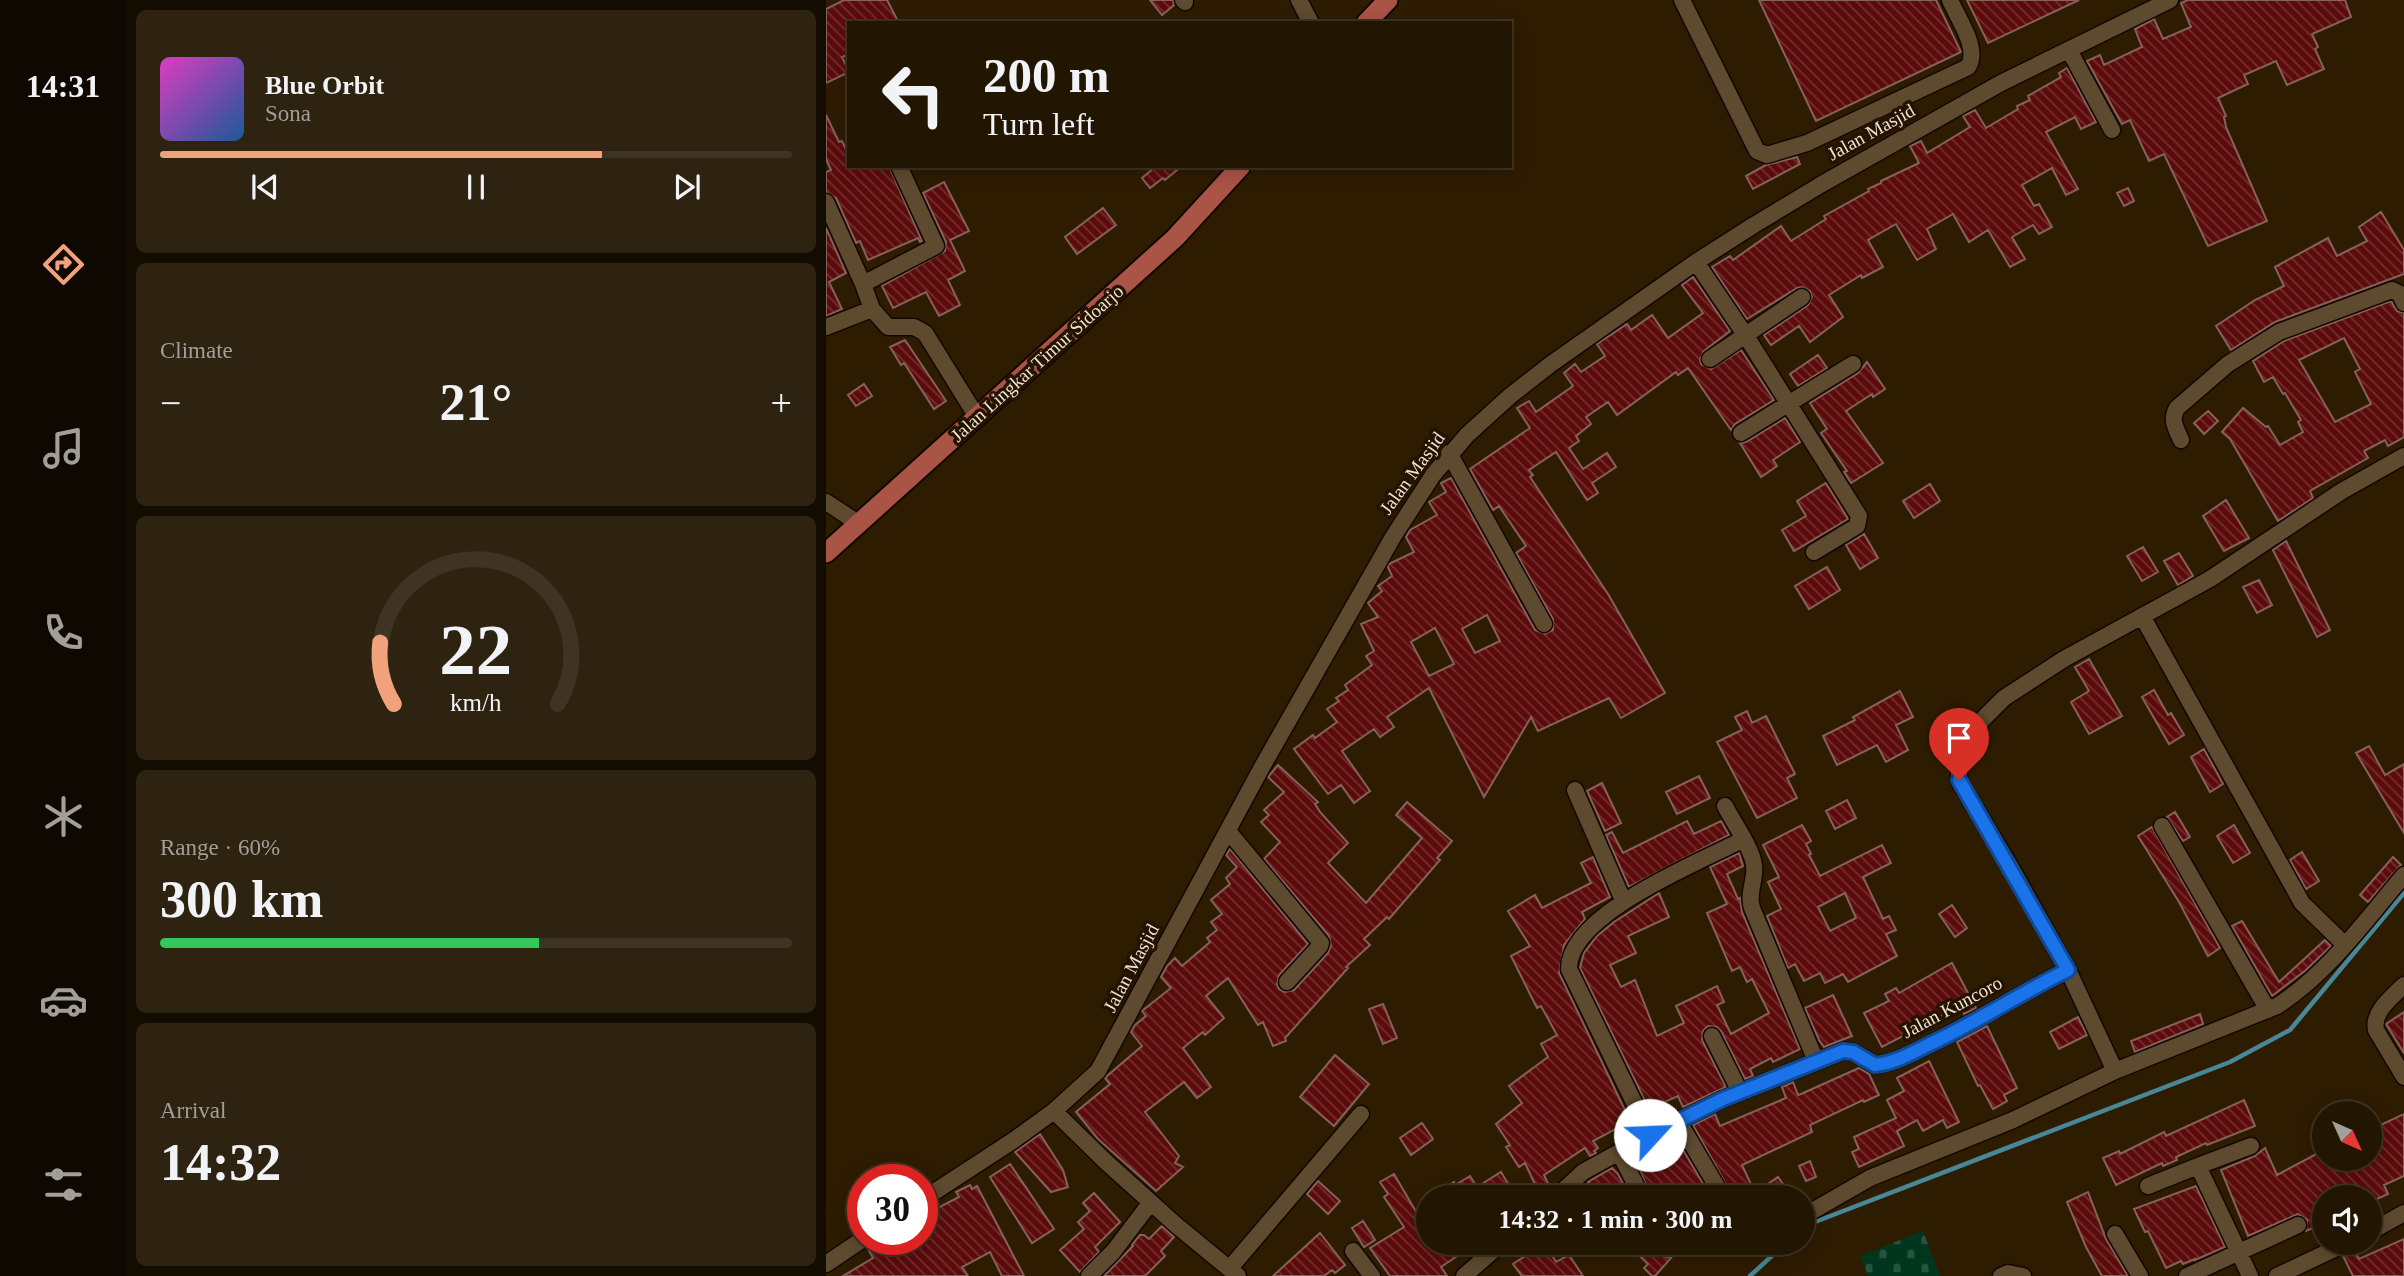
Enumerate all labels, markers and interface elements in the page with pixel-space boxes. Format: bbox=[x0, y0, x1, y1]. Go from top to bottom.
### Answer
text: 200 m bbox=[983, 48, 1110, 103]
icon: left bbox=[868, 49, 959, 140]
text: 14:31 bbox=[26, 68, 100, 104]
text: Blue Orbit bbox=[265, 71, 384, 100]
street label: Jalan Masjid bbox=[1824, 99, 1919, 165]
text: Sona bbox=[265, 101, 311, 126]
text: Turn left bbox=[983, 106, 1095, 142]
icon: previous bbox=[246, 168, 284, 206]
icon: pause bbox=[457, 168, 495, 206]
icon: next bbox=[668, 168, 706, 206]
icon: directions bbox=[39, 240, 88, 289]
street label: Jalan Lingkar Timur Sidoarjo bbox=[947, 280, 1127, 446]
text: Climate bbox=[160, 338, 233, 363]
text: 21° bbox=[440, 374, 512, 431]
text: − bbox=[160, 382, 181, 424]
text: + bbox=[771, 382, 792, 424]
icon: music bbox=[39, 424, 88, 473]
street label: Jalan Masjid bbox=[1375, 427, 1449, 518]
icon: phone bbox=[39, 608, 88, 657]
text: 22 bbox=[440, 609, 512, 690]
text: km/h bbox=[450, 689, 502, 716]
pin bbox=[1929, 708, 1989, 780]
icon: arrive bbox=[1940, 719, 1978, 757]
icon: climate bbox=[39, 792, 88, 841]
text: Range · 60% bbox=[160, 835, 280, 860]
text: 300 km bbox=[160, 871, 323, 928]
street label: Jalan Masjid bbox=[1099, 920, 1163, 1016]
street label: Jalan Kuncoro bbox=[1898, 972, 2006, 1042]
icon: car bbox=[39, 976, 88, 1025]
text: Arrival bbox=[160, 1098, 226, 1123]
position arrow bbox=[1613, 1098, 1687, 1172]
north arrow bbox=[2312, 1101, 2382, 1171]
map controls bbox=[2312, 1101, 2382, 1255]
text: 14:32 bbox=[160, 1134, 281, 1191]
icon: filters bbox=[39, 1160, 88, 1209]
speed limit sign: 30 bbox=[847, 1164, 938, 1255]
button: sound bbox=[2312, 1185, 2382, 1255]
text: 14:32 · 1 min · 300 m bbox=[1499, 1205, 1733, 1234]

